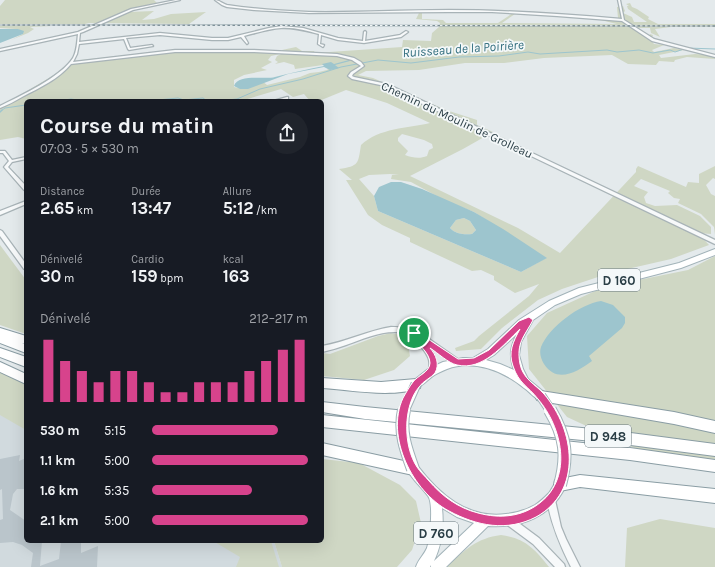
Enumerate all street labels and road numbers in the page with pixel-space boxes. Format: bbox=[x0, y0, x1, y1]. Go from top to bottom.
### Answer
street label: Chemin du Moulin de Grolleau bbox=[379, 79, 535, 161]
road number: D 160 bbox=[598, 269, 640, 291]
road number: D 948 bbox=[585, 425, 631, 447]
road number: D 760 bbox=[414, 522, 458, 544]

